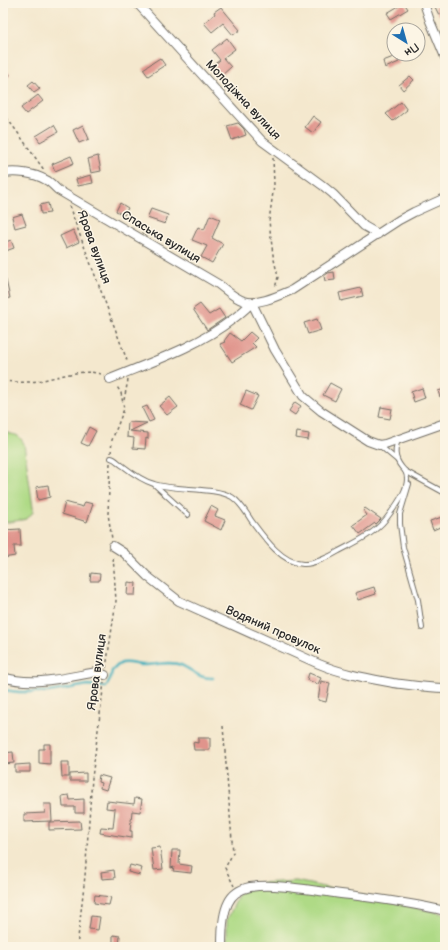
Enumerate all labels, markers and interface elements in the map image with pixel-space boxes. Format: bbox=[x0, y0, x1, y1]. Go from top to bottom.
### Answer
north arrow bbox=[386, 22, 426, 62]
text: Пн bbox=[402, 40, 421, 59]
street label: Молодіжна вулиця bbox=[202, 57, 284, 143]
street label: Ярова вулиця bbox=[74, 208, 114, 286]
street label: Спаська вулиця bbox=[119, 208, 204, 267]
street label: Водяний провулок bbox=[223, 602, 323, 658]
street label: Ярова вулиця bbox=[84, 632, 110, 711]

